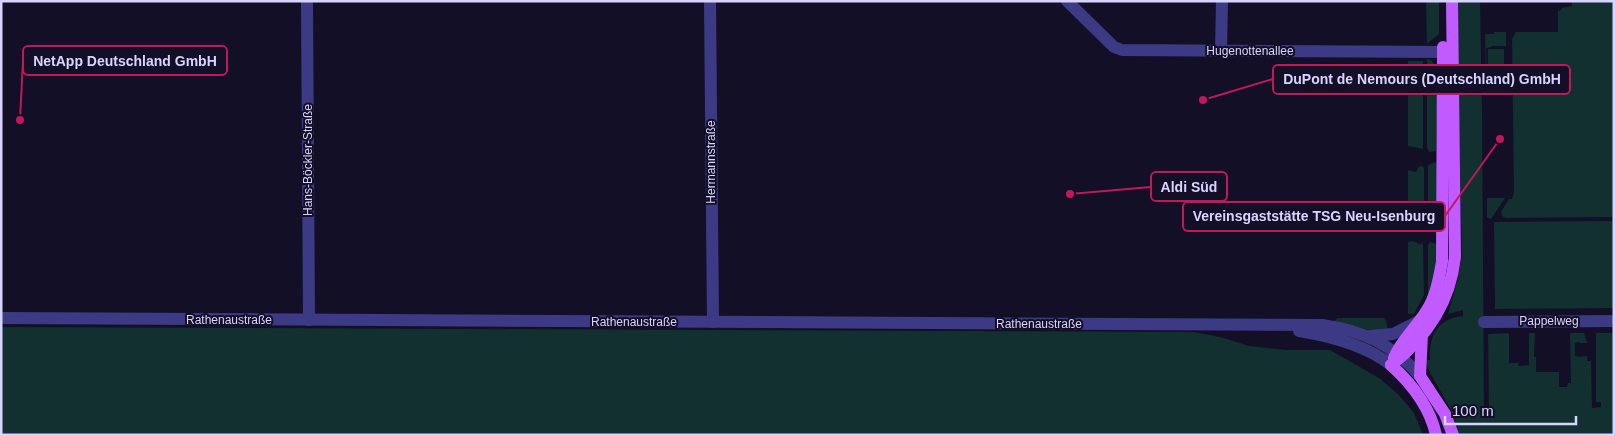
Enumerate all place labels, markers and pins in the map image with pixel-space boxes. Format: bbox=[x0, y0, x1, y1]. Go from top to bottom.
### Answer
callout: NetApp Deutschland GmbH bbox=[23, 46, 227, 75]
callout: DuPont de Nemours (Deutschland) GmbH bbox=[1273, 65, 1570, 94]
callout: Aldi Süd bbox=[1151, 172, 1227, 201]
callout: Vereinsgaststätte TSG Neu-Isenburg bbox=[1183, 202, 1445, 231]

